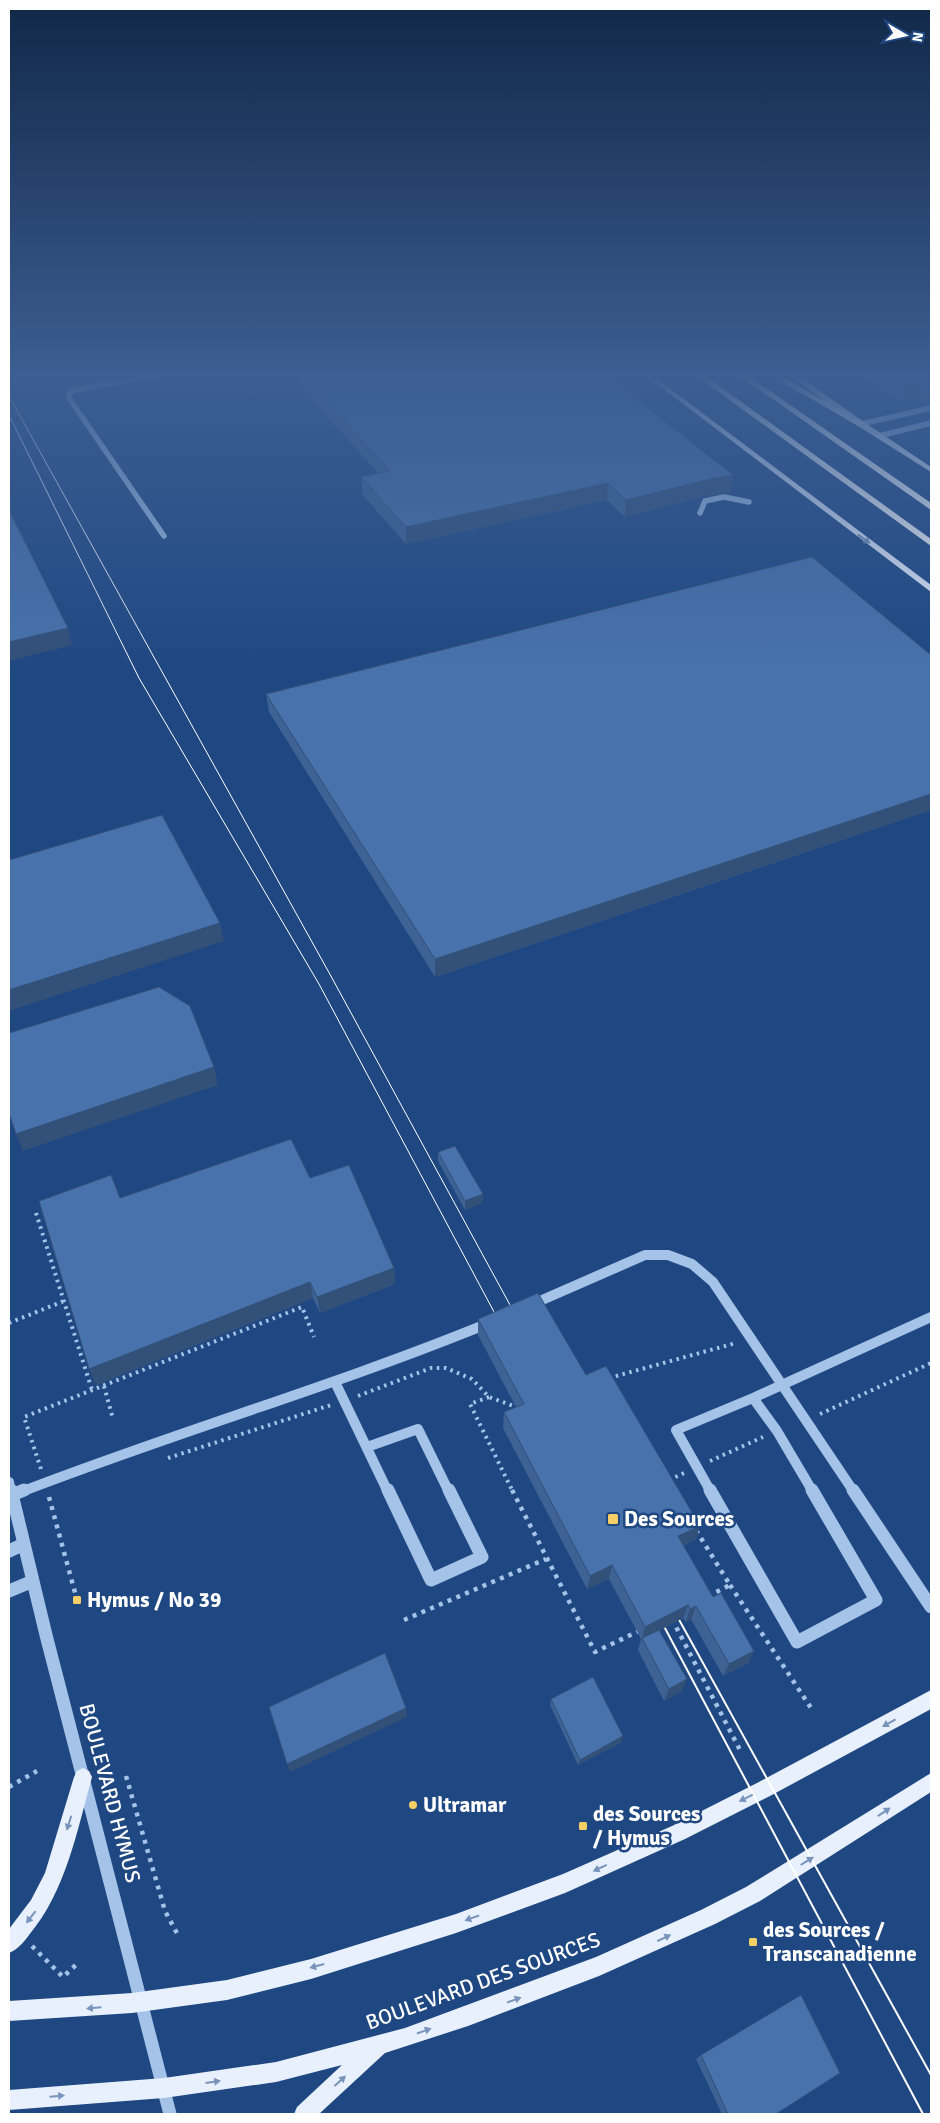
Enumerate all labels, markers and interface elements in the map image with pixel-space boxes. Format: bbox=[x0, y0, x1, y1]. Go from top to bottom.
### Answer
north arrow bbox=[880, 10, 930, 60]
text: N bbox=[908, 31, 927, 43]
one-way arrow bbox=[857, 534, 870, 545]
place label: Des Sources bbox=[624, 1506, 734, 1532]
marker: Des Sources bbox=[606, 1512, 620, 1526]
place label: Hymus / No 39 bbox=[87, 1587, 221, 1613]
marker: Hymus / No 39 bbox=[71, 1594, 83, 1606]
street label: BOULEVARD HYMUS bbox=[74, 1701, 146, 1885]
one-way arrow bbox=[882, 1718, 895, 1727]
place label: Ultramar bbox=[423, 1792, 507, 1818]
one-way arrow bbox=[739, 1794, 753, 1802]
marker: Ultramar bbox=[407, 1799, 419, 1811]
place label: des Sources / Hymus bbox=[593, 1801, 700, 1851]
one-way arrow bbox=[878, 1807, 891, 1817]
one-way arrow bbox=[65, 1816, 73, 1831]
marker: des Sources / Hymus bbox=[577, 1820, 589, 1832]
one-way arrow bbox=[801, 1856, 814, 1865]
one-way arrow bbox=[593, 1865, 607, 1873]
one-way arrow bbox=[25, 1910, 36, 1923]
one-way arrow bbox=[464, 1914, 479, 1922]
place label: des Sources / Transcanadienne bbox=[763, 1917, 917, 1967]
street label: BOULEVARD DES SOURCES bbox=[362, 1926, 604, 2036]
one-way arrow bbox=[657, 1934, 671, 1942]
marker: des Sources / Transcanadienne bbox=[747, 1936, 759, 1948]
one-way arrow bbox=[309, 1963, 324, 1971]
one-way arrow bbox=[507, 1996, 522, 2004]
one-way arrow bbox=[85, 2004, 101, 2012]
one-way arrow bbox=[417, 2027, 432, 2035]
one-way arrow bbox=[333, 2075, 345, 2087]
one-way arrow bbox=[205, 2077, 221, 2085]
one-way arrow bbox=[50, 2092, 66, 2100]

